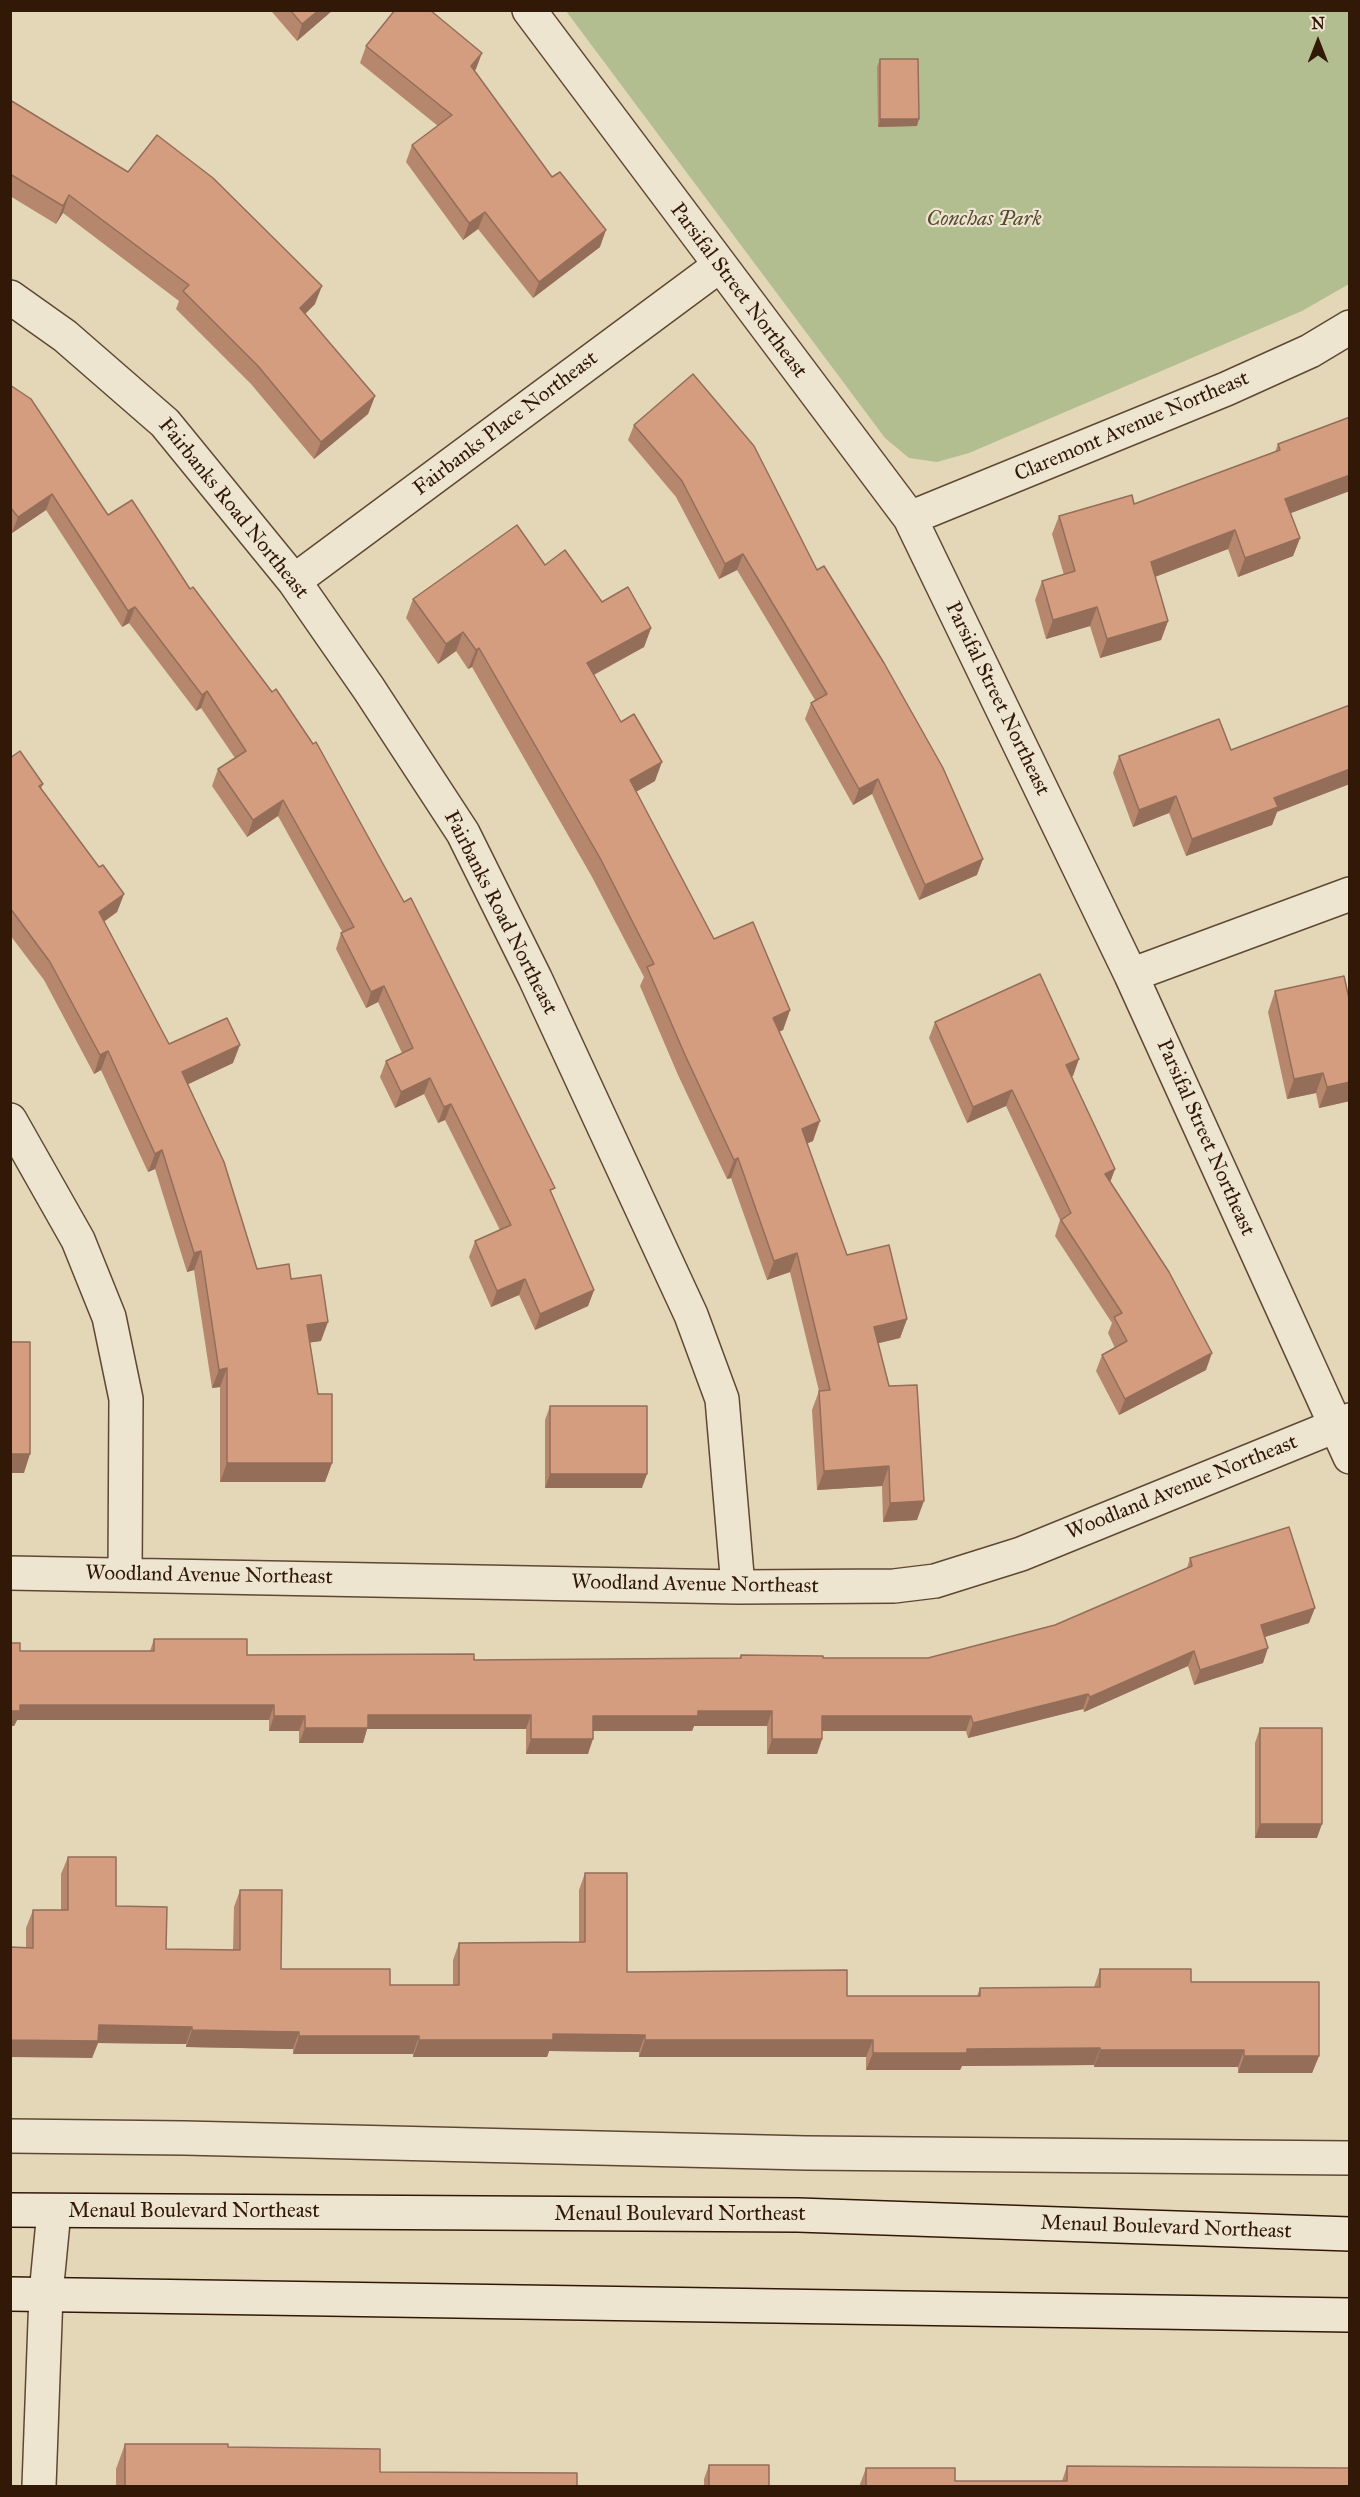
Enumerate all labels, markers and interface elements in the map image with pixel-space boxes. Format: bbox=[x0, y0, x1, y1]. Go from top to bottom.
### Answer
north arrow bbox=[1288, 12, 1348, 72]
text: N bbox=[1311, 14, 1325, 33]
street label: Parsifal Street Northeast bbox=[664, 199, 812, 383]
park label: Conchas Park bbox=[926, 207, 1042, 233]
street label: Fairbanks Place Northeast bbox=[409, 346, 603, 502]
street label: Claremont Avenue Northeast bbox=[1011, 366, 1253, 488]
street label: Fairbanks Road Northeast bbox=[152, 414, 314, 604]
street label: Parsifal Street Northeast bbox=[939, 598, 1055, 800]
street label: Fairbanks Road Northeast bbox=[438, 807, 562, 1019]
street label: Parsifal Street Northeast bbox=[1150, 1036, 1260, 1240]
street label: Woodland Avenue Northeast bbox=[1063, 1430, 1301, 1546]
street label: Woodland Avenue Northeast bbox=[85, 1561, 333, 1591]
street label: Woodland Avenue Northeast bbox=[571, 1570, 819, 1600]
street label: Menaul Boulevard Northeast bbox=[68, 2199, 320, 2225]
street label: Menaul Boulevard Northeast bbox=[554, 2202, 806, 2228]
street label: Menaul Boulevard Northeast bbox=[1040, 2211, 1292, 2245]

